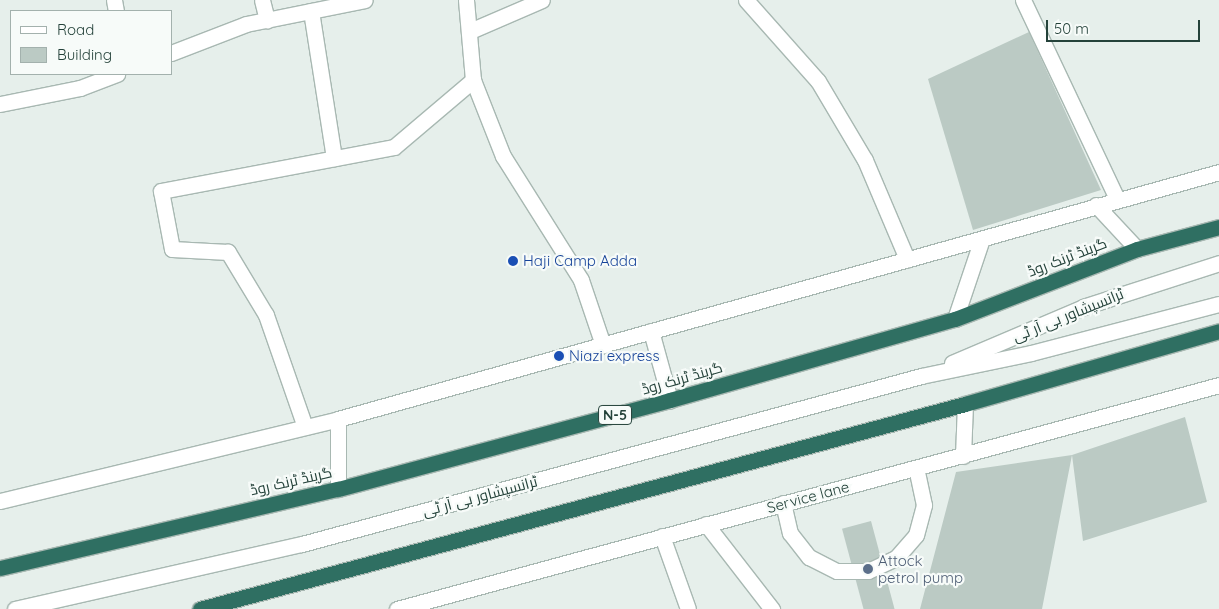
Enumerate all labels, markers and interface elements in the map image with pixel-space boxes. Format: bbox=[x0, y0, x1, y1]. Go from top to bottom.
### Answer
legend bbox=[10, 10, 172, 75]
scale bar bbox=[1049, 10, 1203, 42]
text: 50 m bbox=[1054, 19, 1089, 38]
text: Road bbox=[57, 20, 94, 39]
text: Building bbox=[57, 45, 112, 64]
street label: گرینڈ ٹرنک روڈ bbox=[1025, 234, 1109, 280]
place label: Haji Camp Adda bbox=[523, 252, 637, 270]
marker: Haji Camp Adda bbox=[507, 255, 519, 267]
street label: ٹرانسپشاور بی آر ٹی bbox=[1010, 285, 1126, 345]
place label: Niazi express bbox=[569, 347, 659, 365]
marker: Niazi express bbox=[553, 350, 565, 362]
street label: گرینڈ ٹرنک روڈ bbox=[639, 358, 725, 398]
road number: N-5 bbox=[598, 404, 632, 426]
street label: گرینڈ ٹرنک روڈ bbox=[248, 463, 334, 499]
street label: ٹرانسپشاور بی آر ٹی bbox=[421, 472, 539, 520]
street label: Service lane bbox=[765, 477, 851, 517]
place label: Attock petrol pump bbox=[878, 551, 963, 586]
marker: Attock petrol pump bbox=[862, 563, 874, 575]

